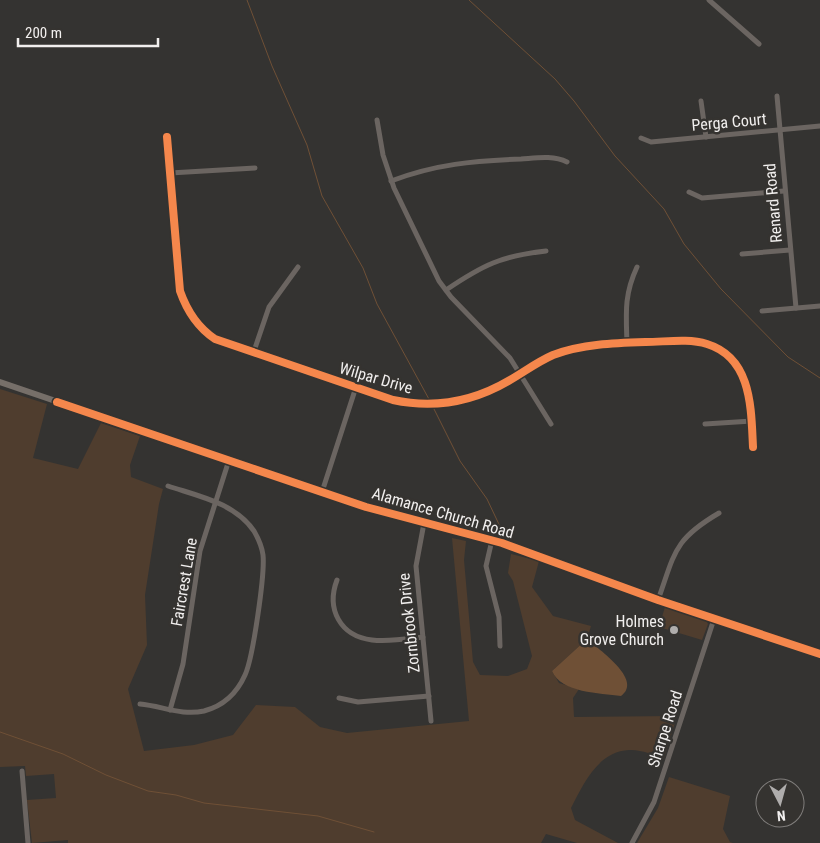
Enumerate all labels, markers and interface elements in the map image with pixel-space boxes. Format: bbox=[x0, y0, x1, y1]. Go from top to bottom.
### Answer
scale bar bbox=[18, 15, 158, 47]
text: 200 m bbox=[25, 24, 62, 42]
street label: Perga Court bbox=[691, 109, 767, 135]
street label: Renard Road bbox=[760, 162, 786, 244]
street label: Wilpar Drive bbox=[337, 358, 415, 398]
street label: Alamance Church Road bbox=[370, 484, 516, 542]
street label: Faircrest Lane bbox=[167, 536, 201, 628]
street label: Zornbrook Drive bbox=[394, 572, 424, 674]
place label: Holmes Grove Church bbox=[580, 612, 664, 649]
marker: Holmes Grove Church bbox=[668, 624, 680, 636]
street label: Sharpe Road bbox=[644, 688, 686, 770]
north arrow bbox=[755, 778, 805, 828]
text: N bbox=[776, 808, 786, 824]

